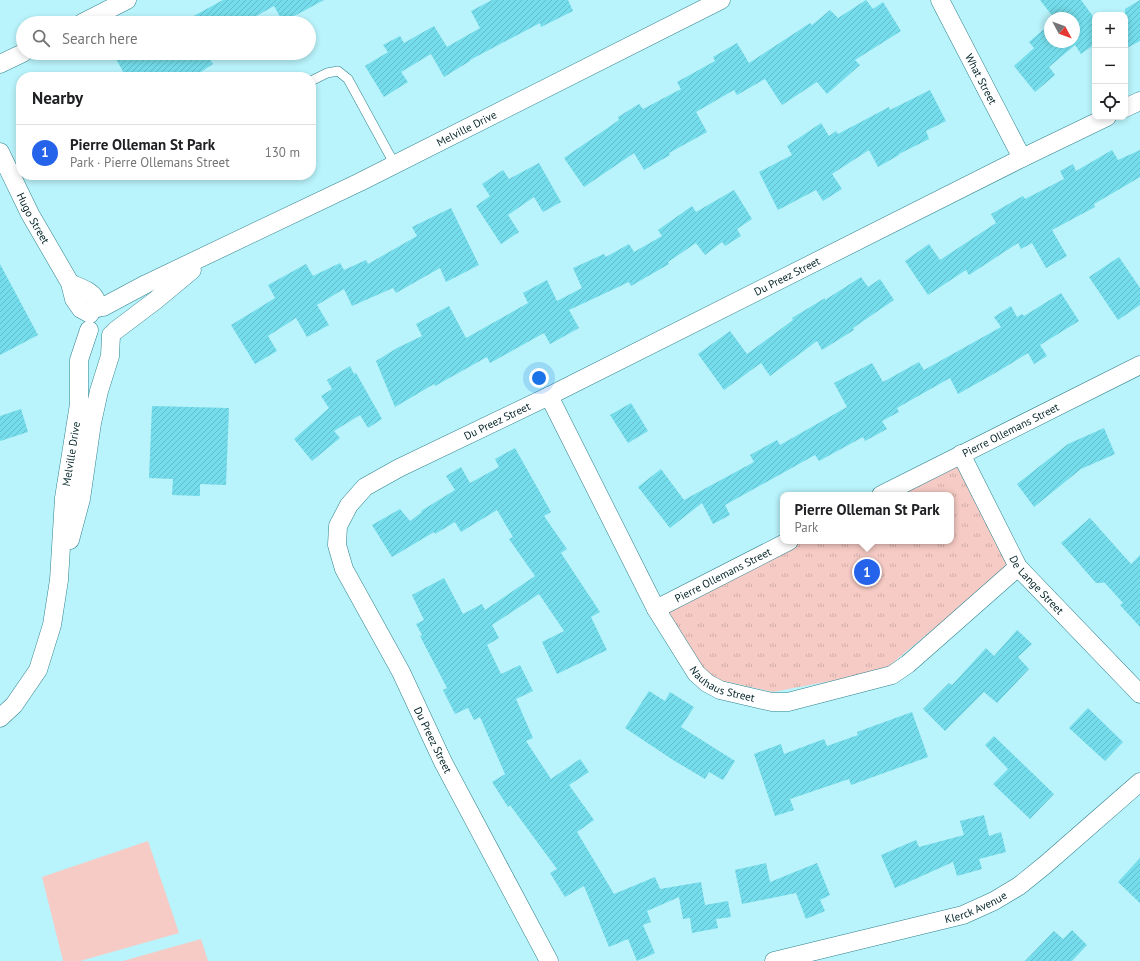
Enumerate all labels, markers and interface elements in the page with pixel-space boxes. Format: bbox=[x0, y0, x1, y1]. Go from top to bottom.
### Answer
north arrow bbox=[1044, 12, 1080, 48]
map controls bbox=[1092, 12, 1128, 120]
button: + bbox=[1092, 12, 1128, 48]
search box bbox=[16, 16, 316, 60]
icon: search bbox=[30, 27, 52, 49]
text: Search here bbox=[62, 29, 138, 48]
button: − bbox=[1092, 48, 1128, 84]
street label: What Street bbox=[962, 51, 1000, 107]
button: locate bbox=[1092, 84, 1128, 120]
text: Nearby bbox=[32, 87, 83, 109]
street label: Melville Drive bbox=[434, 107, 499, 149]
text: Pierre Olleman St Park bbox=[70, 135, 215, 154]
text: 1 bbox=[41, 144, 49, 161]
text: 130 m bbox=[265, 144, 300, 161]
text: Park · Pierre Ollemans Street bbox=[70, 154, 230, 171]
street label: Hugo Street bbox=[14, 190, 53, 246]
street label: Du Preez Street bbox=[752, 254, 823, 299]
your location bbox=[529, 368, 549, 388]
street label: Du Preez Street bbox=[461, 399, 533, 443]
street label: Pierre Ollemans Street bbox=[960, 400, 1062, 460]
street label: Melville Drive bbox=[59, 420, 83, 487]
popup bbox=[780, 492, 954, 544]
text: Pierre Olleman St Park bbox=[794, 500, 940, 519]
text: Park bbox=[794, 519, 818, 536]
street label: Pierre Ollemans Street bbox=[672, 544, 774, 605]
street label: De Lange Street bbox=[1006, 553, 1067, 618]
pin: 1 bbox=[854, 557, 880, 587]
street label: Nauhaus Street bbox=[686, 664, 756, 705]
street label: Du Preez Street bbox=[411, 705, 455, 776]
street label: Klerck Avenue bbox=[943, 888, 1010, 926]

